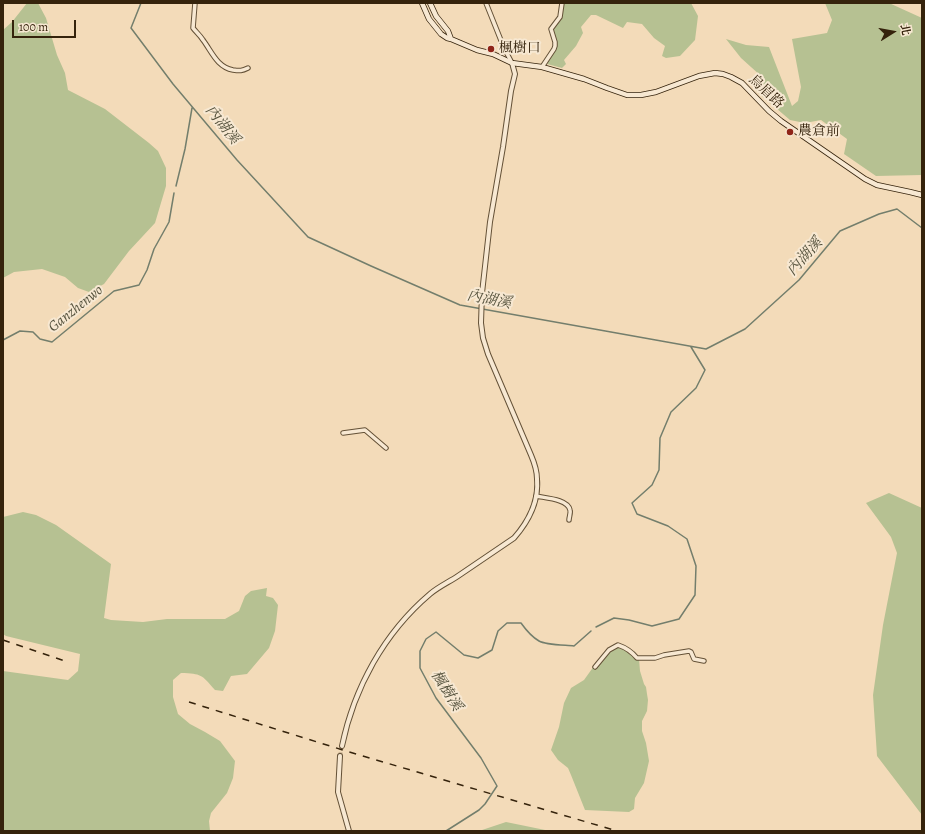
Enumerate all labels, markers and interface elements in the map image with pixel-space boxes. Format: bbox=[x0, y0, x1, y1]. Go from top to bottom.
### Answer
scale bar bbox=[14, 12, 78, 38]
north arrow bbox=[873, 12, 913, 52]
text: 100 m bbox=[19, 19, 48, 35]
text: 北 bbox=[897, 23, 914, 36]
place label: 楓樹口 bbox=[499, 41, 541, 57]
marker: 楓樹口 bbox=[486, 44, 496, 54]
street label: 烏眉路 bbox=[745, 72, 787, 112]
water label: 內湖溪 bbox=[201, 102, 243, 148]
place label: 農倉前 bbox=[798, 124, 840, 140]
marker: 農倉前 bbox=[785, 127, 795, 137]
water label: 內湖溪 bbox=[783, 234, 827, 280]
water label: Ganzhenwo bbox=[45, 282, 107, 336]
water label: 內湖溪 bbox=[465, 287, 513, 313]
water label: 楓樹溪 bbox=[426, 667, 466, 715]

